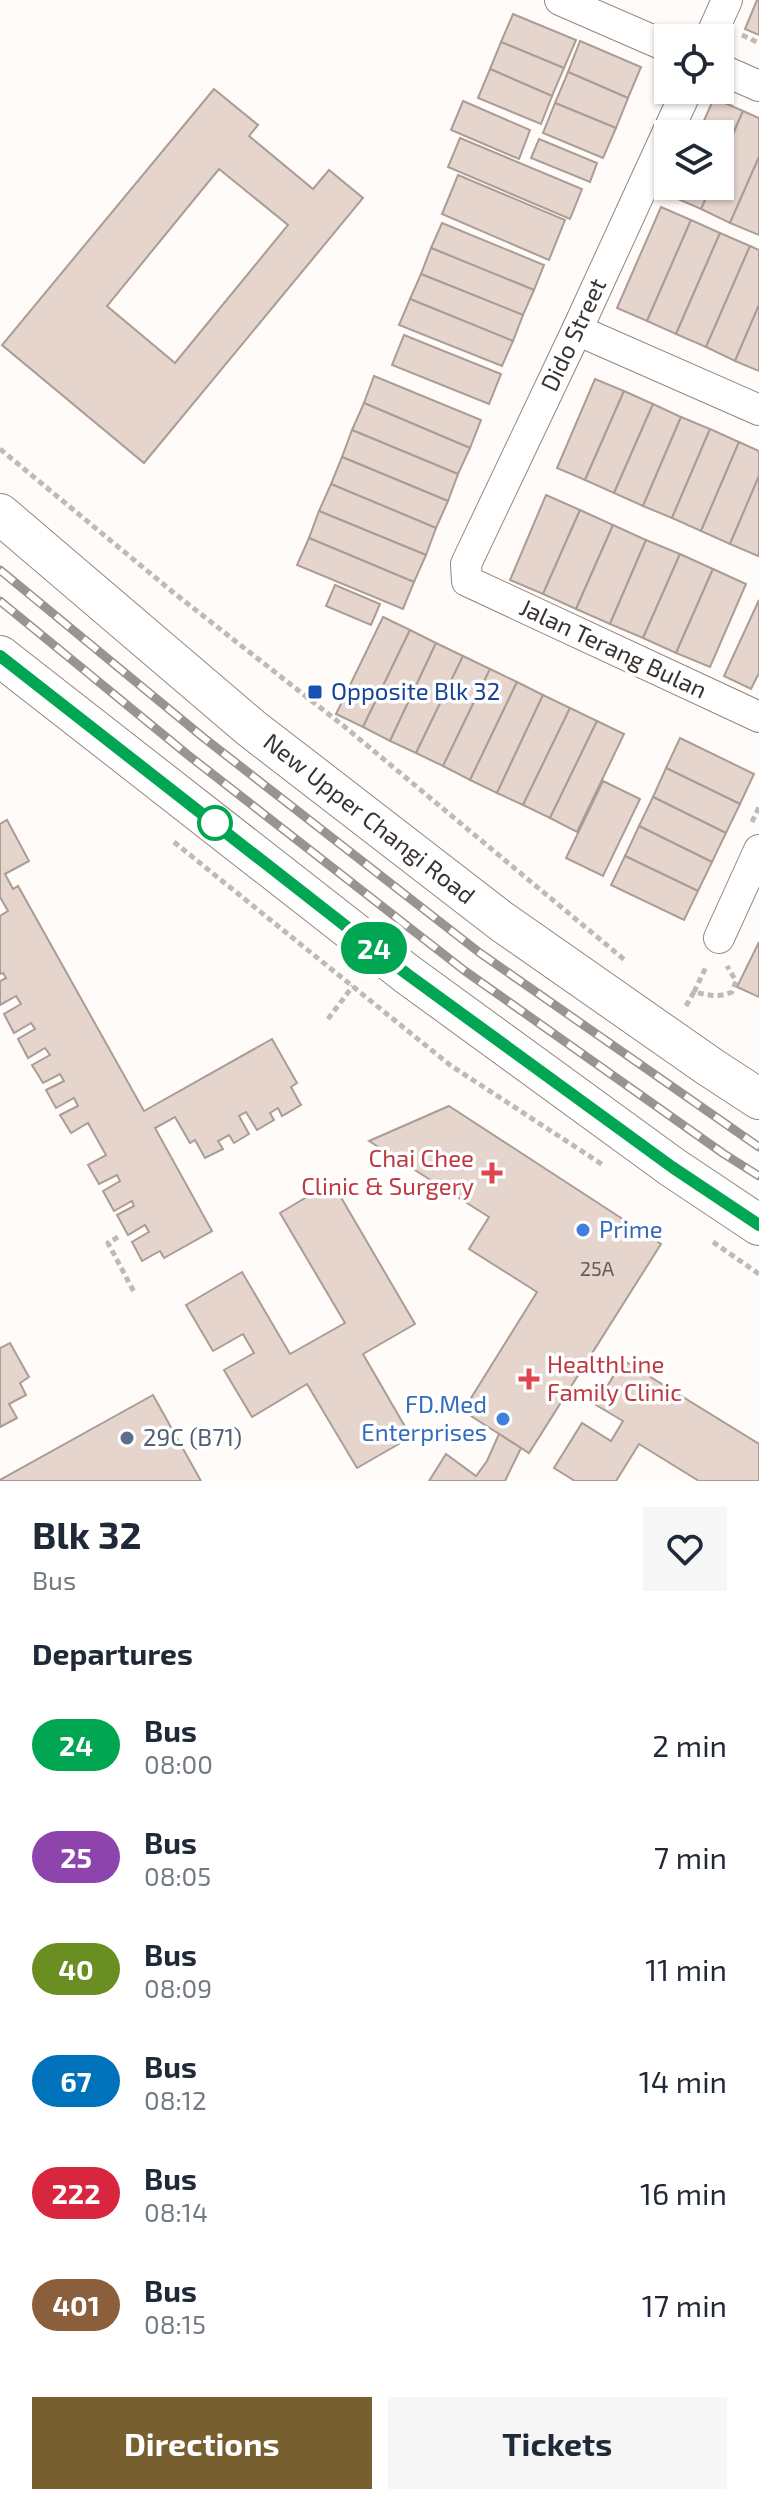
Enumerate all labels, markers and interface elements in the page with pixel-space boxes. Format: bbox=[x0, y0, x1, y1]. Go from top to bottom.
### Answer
map controls bbox=[654, 24, 734, 200]
button: locate bbox=[654, 24, 734, 104]
button: layers bbox=[654, 120, 734, 200]
street label: Dido Street bbox=[534, 273, 611, 395]
street label: Jalan Terang Bulan bbox=[516, 592, 712, 704]
place label: Opposite Blk 32 bbox=[331, 676, 500, 705]
marker: Opposite Blk 32 bbox=[306, 683, 324, 701]
street label: New Upper Changi Road bbox=[258, 726, 481, 909]
unlabelled marker bbox=[198, 806, 232, 840]
line badge: 24 bbox=[338, 922, 410, 974]
text: 24 bbox=[357, 931, 391, 965]
place label: Chai Chee Clinic & Surgery bbox=[301, 1143, 474, 1200]
marker: Chai Chee Clinic & Surgery bbox=[481, 1162, 503, 1184]
place label: Prime bbox=[599, 1214, 663, 1243]
marker: Prime bbox=[574, 1221, 592, 1239]
house number: 25A bbox=[580, 1256, 615, 1280]
place label: HealthLine Family Clinic bbox=[547, 1349, 682, 1406]
marker: HealthLine Family Clinic bbox=[518, 1368, 540, 1390]
place label: FD.Med Enterprises bbox=[361, 1389, 487, 1446]
marker: FD.Med Enterprises bbox=[494, 1410, 512, 1428]
place label: 29C (B71) bbox=[143, 1422, 242, 1451]
marker: 29C (B71) bbox=[118, 1429, 136, 1447]
button: heart bbox=[643, 1507, 727, 1591]
text: Blk 32 bbox=[32, 1511, 142, 1557]
text: Bus bbox=[32, 1564, 76, 1595]
text: Departures bbox=[32, 1635, 193, 1671]
text: Bus bbox=[144, 1712, 197, 1748]
text: 2 min bbox=[652, 1727, 727, 1763]
text: 24 bbox=[59, 1728, 93, 1762]
text: 08:00 bbox=[144, 1748, 213, 1779]
text: Bus bbox=[144, 1824, 197, 1860]
text: 7 min bbox=[654, 1839, 727, 1875]
text: 25 bbox=[60, 1840, 92, 1874]
text: 08:05 bbox=[144, 1860, 211, 1891]
text: Bus bbox=[144, 1936, 197, 1972]
text: 11 min bbox=[645, 1951, 727, 1987]
text: 40 bbox=[58, 1952, 94, 1986]
text: 08:09 bbox=[144, 1972, 212, 2003]
text: Bus bbox=[144, 2048, 197, 2084]
text: 14 min bbox=[639, 2063, 727, 2099]
text: 67 bbox=[60, 2064, 92, 2098]
text: 08:12 bbox=[144, 2084, 207, 2115]
text: Bus bbox=[144, 2160, 197, 2196]
text: 16 min bbox=[640, 2175, 727, 2211]
text: 222 bbox=[52, 2176, 100, 2210]
text: 08:14 bbox=[144, 2196, 208, 2227]
text: Bus bbox=[144, 2272, 197, 2308]
text: 17 min bbox=[642, 2287, 727, 2323]
text: 401 bbox=[52, 2288, 100, 2322]
text: 08:15 bbox=[144, 2308, 206, 2339]
button: Directions bbox=[32, 2397, 372, 2489]
button: Tickets bbox=[388, 2397, 727, 2489]

